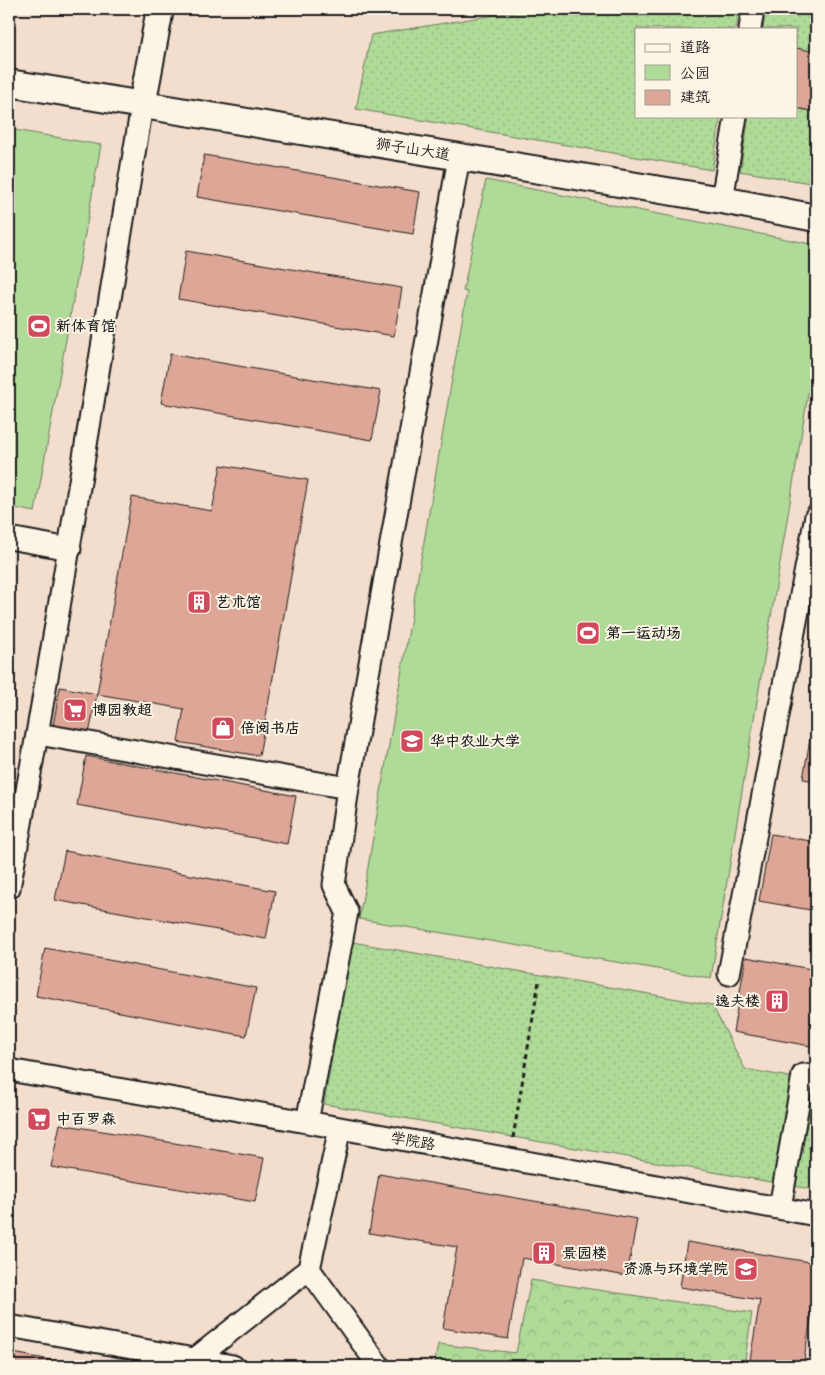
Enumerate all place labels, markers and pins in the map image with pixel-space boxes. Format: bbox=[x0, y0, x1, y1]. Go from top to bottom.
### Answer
sports icon: 新体育馆 bbox=[26, 313, 52, 339]
place label: 新体育馆 bbox=[56, 316, 116, 335]
building icon: 艺术馆 bbox=[186, 589, 212, 615]
place label: 艺术馆 bbox=[216, 592, 261, 611]
sports icon: 第一运动场 bbox=[575, 620, 601, 646]
place label: 第一运动场 bbox=[606, 623, 681, 642]
supermarket icon: 博园教超 bbox=[62, 697, 88, 723]
place label: 博园教超 bbox=[92, 700, 152, 719]
shop icon: 倍阅书店 bbox=[210, 715, 236, 741]
place label: 倍阅书店 bbox=[240, 718, 300, 737]
school or university icon: 华中农业大学 bbox=[399, 728, 425, 754]
place label: 华中农业大学 bbox=[430, 731, 520, 750]
building icon: 逸夫楼 bbox=[764, 988, 790, 1014]
place label: 逸夫楼 bbox=[715, 991, 760, 1010]
supermarket icon: 中百罗森 bbox=[26, 1106, 52, 1132]
place label: 中百罗森 bbox=[56, 1109, 116, 1128]
building icon: 景园楼 bbox=[531, 1240, 557, 1266]
place label: 景园楼 bbox=[562, 1243, 607, 1262]
school or university icon: 资源与环境学院 bbox=[733, 1256, 759, 1282]
place label: 资源与环境学院 bbox=[623, 1259, 728, 1278]

